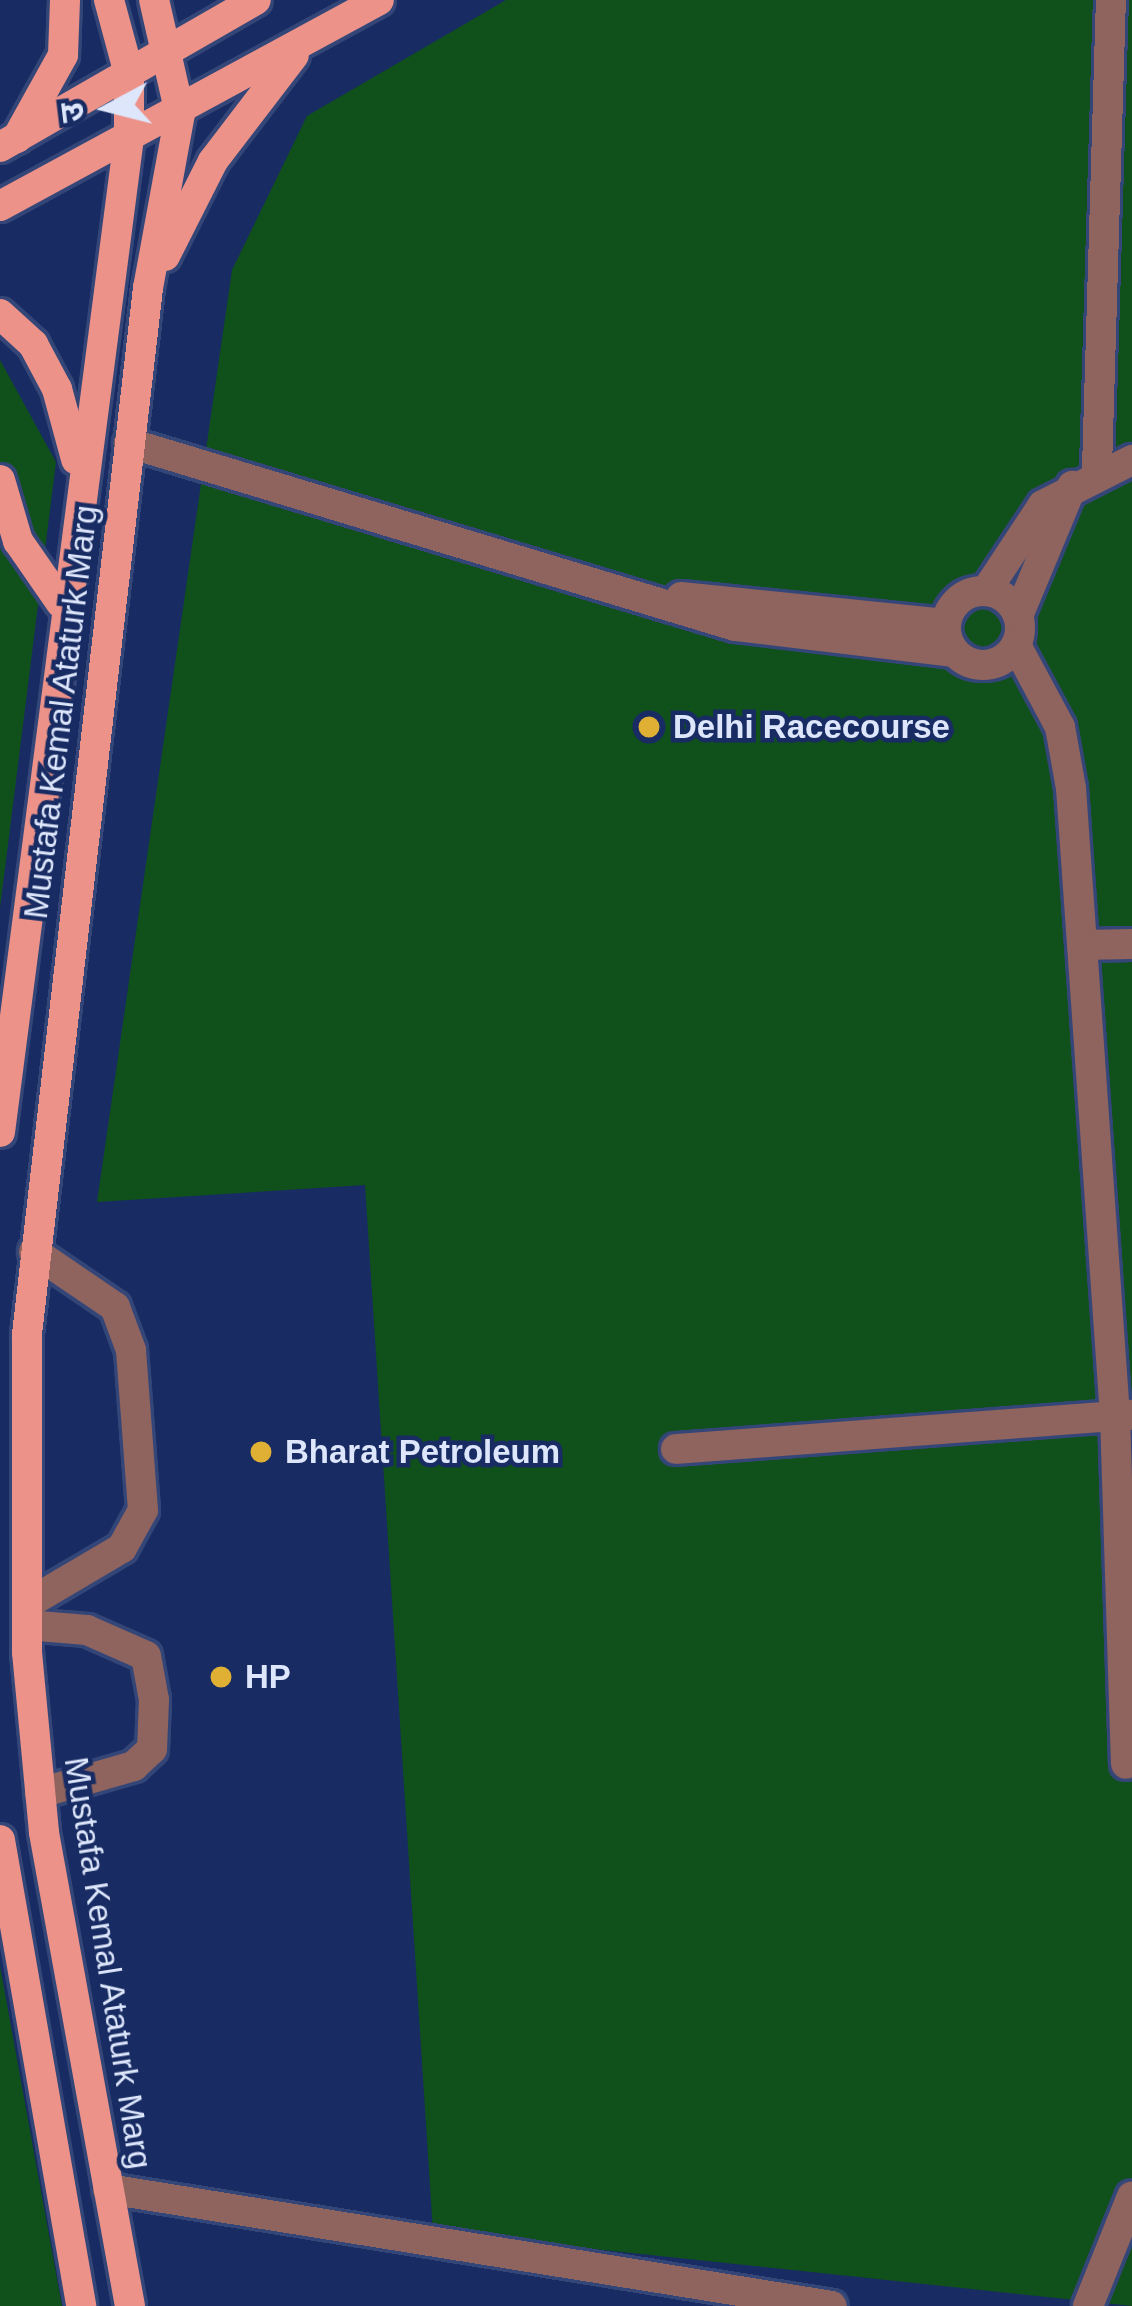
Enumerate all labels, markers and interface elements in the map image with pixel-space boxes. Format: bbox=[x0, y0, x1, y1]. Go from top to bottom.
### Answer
north arrow bbox=[48, 48, 168, 168]
text: उ bbox=[52, 101, 91, 124]
street label: Mustafa Kemal Ataturk Marg bbox=[16, 502, 106, 922]
place label: Delhi Racecourse bbox=[673, 707, 950, 747]
marker: Delhi Racecourse bbox=[636, 714, 662, 740]
place label: Bharat Petroleum bbox=[285, 1432, 560, 1472]
marker: Bharat Petroleum bbox=[248, 1439, 274, 1465]
place label: HP bbox=[245, 1657, 291, 1697]
marker: HP bbox=[208, 1664, 234, 1690]
street label: Mustafa Kemal Ataturk Marg bbox=[56, 1753, 160, 2173]

